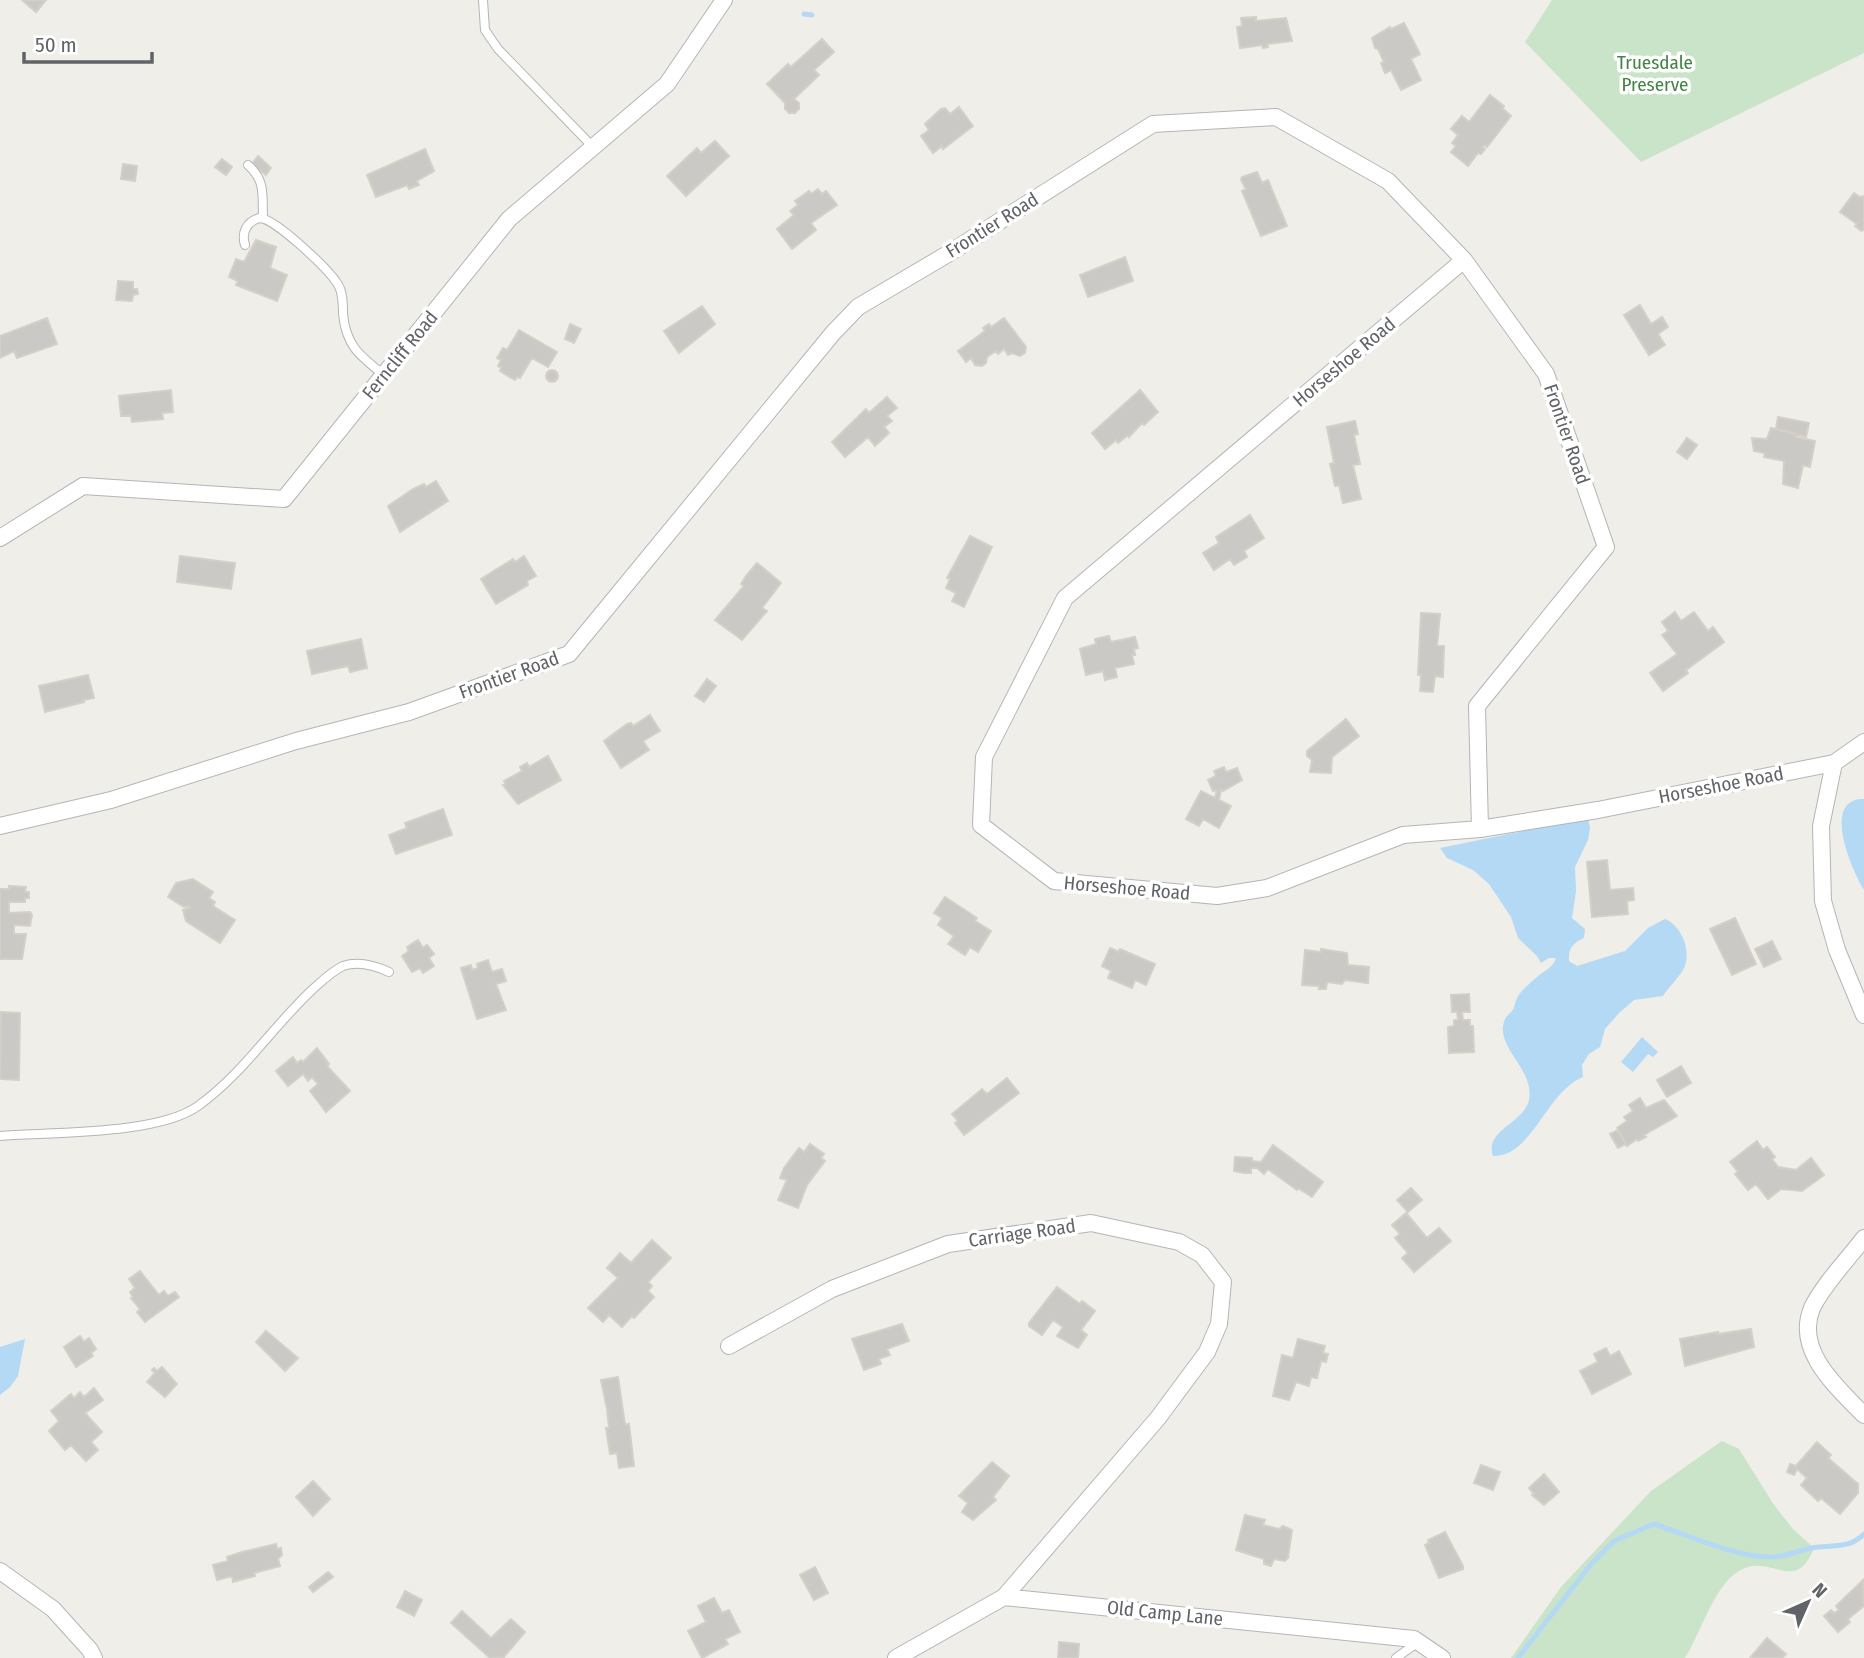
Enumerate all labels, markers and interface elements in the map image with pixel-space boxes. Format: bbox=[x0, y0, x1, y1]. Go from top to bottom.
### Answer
scale bar bbox=[24, 21, 152, 65]
text: 50 m bbox=[35, 32, 77, 58]
park label: Truesdale Preserve bbox=[1617, 51, 1693, 96]
street label: Frontier Road bbox=[942, 188, 1042, 262]
street label: Ferncliff Road bbox=[357, 306, 443, 404]
street label: Horseshoe Road bbox=[1288, 312, 1400, 412]
street label: Frontier Road bbox=[1539, 381, 1595, 487]
street label: Frontier Road bbox=[456, 646, 562, 704]
street label: Horseshoe Road bbox=[1657, 762, 1785, 808]
street label: Horseshoe Road bbox=[1063, 871, 1191, 905]
street label: Carriage Road bbox=[967, 1214, 1077, 1252]
north arrow bbox=[1773, 1567, 1843, 1637]
text: N bbox=[1808, 1578, 1832, 1602]
street label: Old Camp Lane bbox=[1106, 1595, 1224, 1631]

